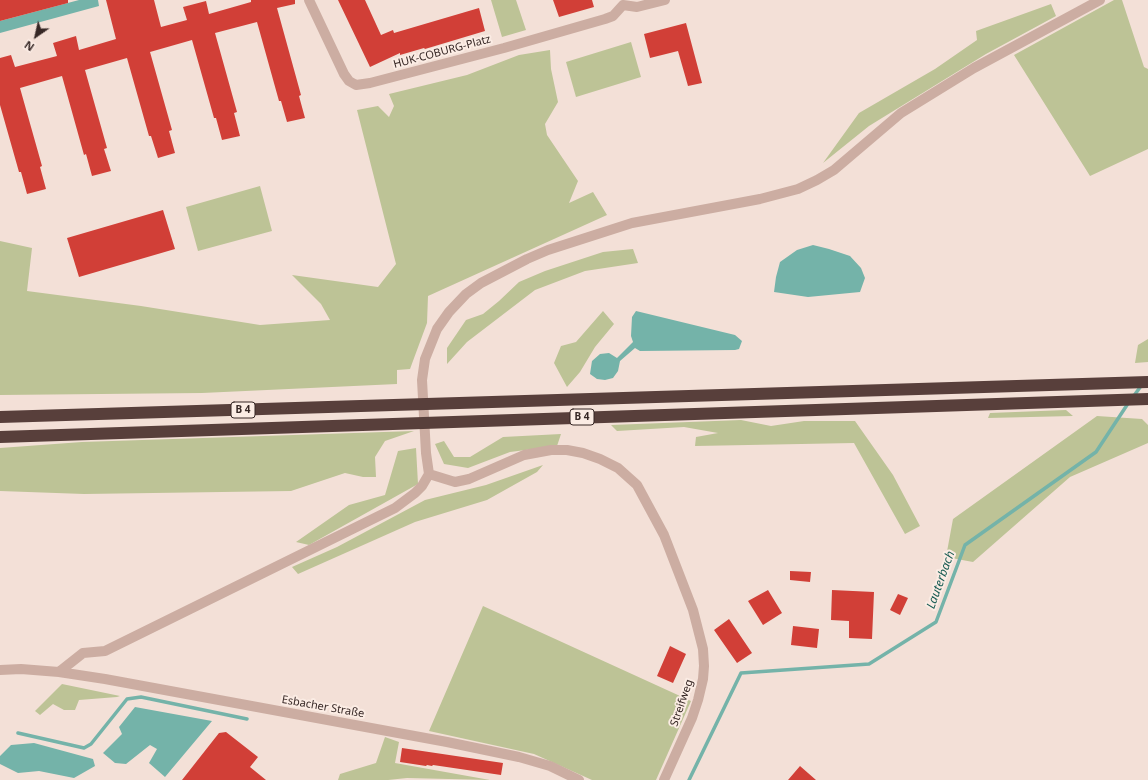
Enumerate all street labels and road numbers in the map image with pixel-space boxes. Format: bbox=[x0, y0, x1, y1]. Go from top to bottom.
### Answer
street label: HUK-COBURG-Platz bbox=[392, 33, 492, 71]
road number: B 4 bbox=[231, 402, 255, 418]
road number: B 4 bbox=[570, 409, 594, 425]
street label: Streifweg bbox=[668, 678, 696, 728]
street label: Esbacher Straße bbox=[281, 693, 365, 721]

